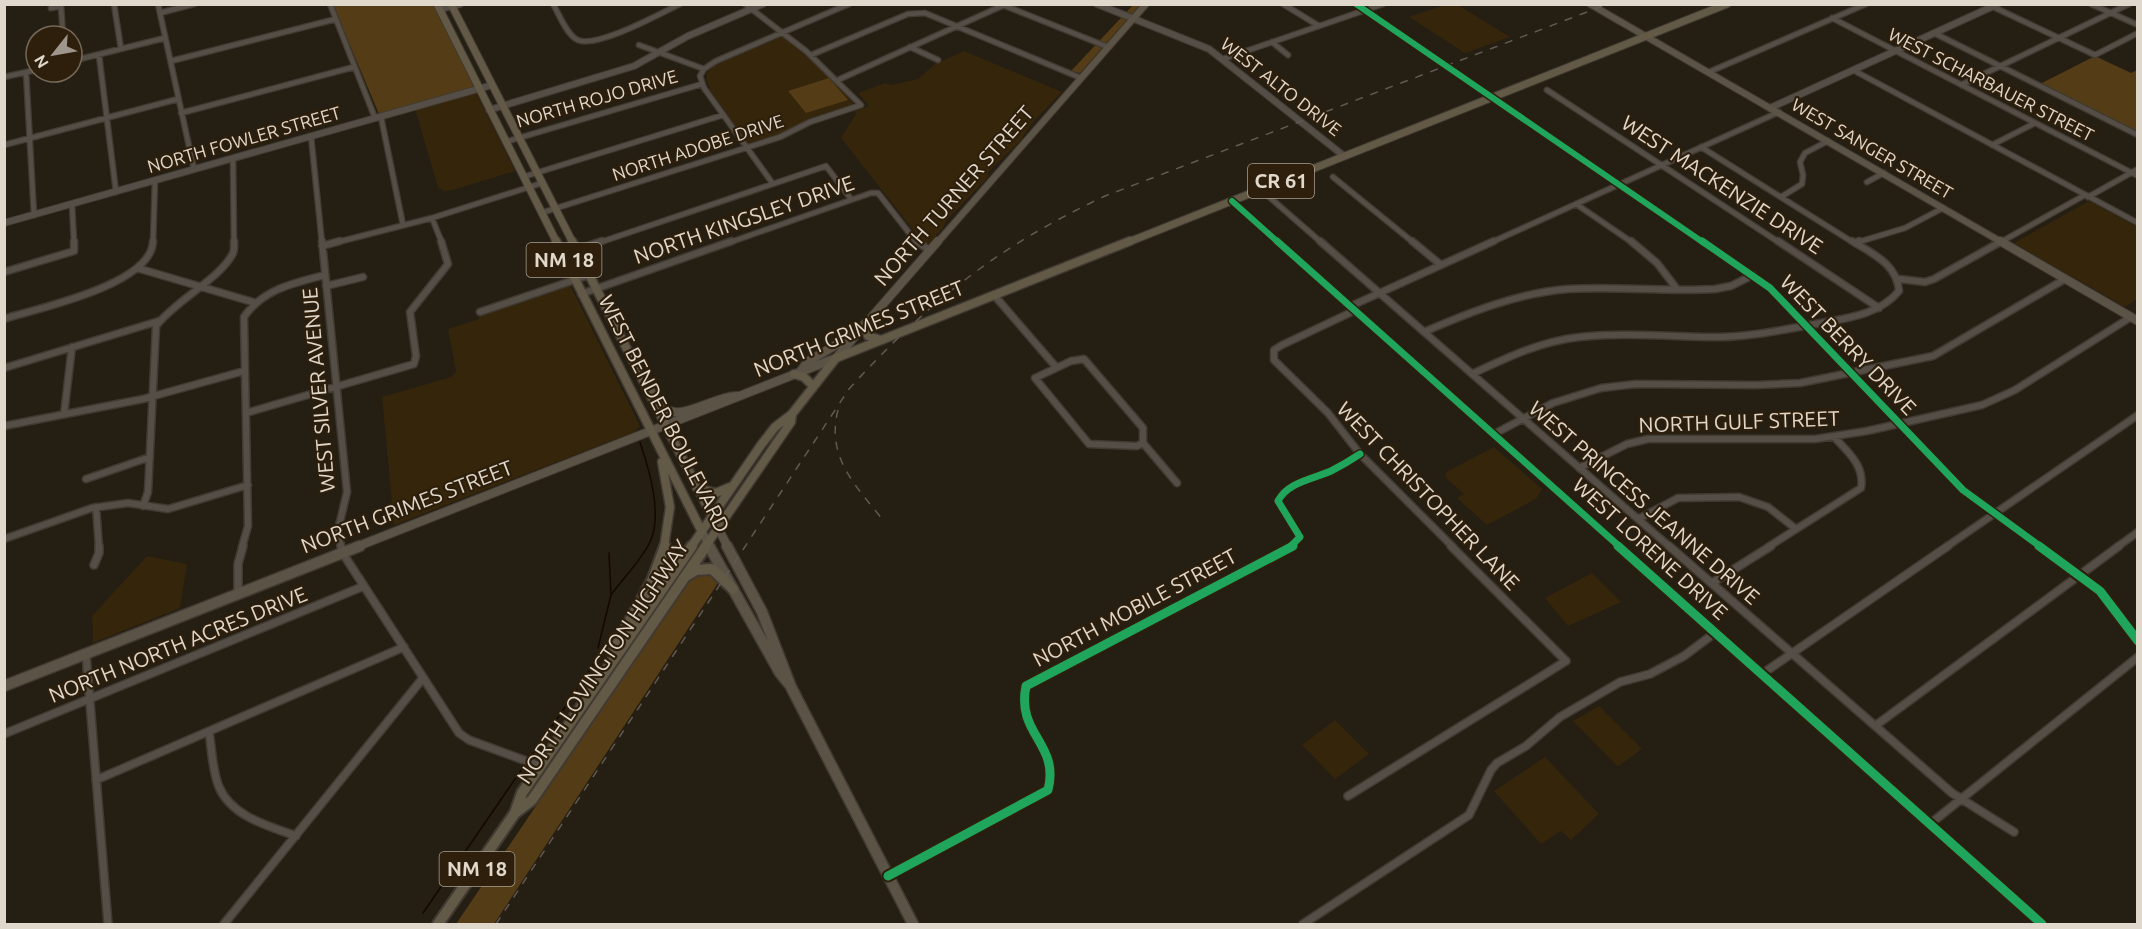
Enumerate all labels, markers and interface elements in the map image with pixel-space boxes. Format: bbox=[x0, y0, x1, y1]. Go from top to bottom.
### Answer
street label: WEST SCHARBAUER STREET bbox=[1885, 23, 2098, 145]
north arrow bbox=[24, 24, 84, 84]
street label: WEST ALTO DRIVE bbox=[1217, 33, 1346, 139]
text: N bbox=[30, 52, 52, 71]
street label: NORTH ROJO DRIVE bbox=[514, 65, 680, 131]
street label: WEST SANGER STREET bbox=[1788, 94, 1957, 202]
street label: NORTH TURNER STREET bbox=[869, 100, 1038, 290]
street label: NORTH FOWLER STREET bbox=[145, 102, 343, 176]
street label: NORTH ADOBE DRIVE bbox=[610, 110, 786, 184]
street label: WEST MACKENZIE DRIVE bbox=[1617, 110, 1828, 258]
road number: CR 61 bbox=[1248, 164, 1314, 198]
street label: NORTH KINGSLEY DRIVE bbox=[630, 170, 857, 268]
road number: NM 18 bbox=[526, 243, 602, 277]
street label: WEST BERRY DRIVE bbox=[1776, 269, 1922, 419]
street label: NORTH GRIMES STREET bbox=[750, 275, 968, 381]
street label: WEST SILVER AVENUE bbox=[297, 287, 339, 494]
street label: WEST BENDER BOULEVARD bbox=[594, 291, 735, 536]
street label: WEST CHRISTOPHER LANE bbox=[1333, 396, 1525, 594]
street label: WEST PRINCESS JEANNE DRIVE bbox=[1525, 396, 1765, 609]
street label: NORTH GULF STREET bbox=[1638, 405, 1840, 437]
street label: NORTH GRIMES STREET bbox=[297, 454, 516, 558]
street label: WEST LORENE DRIVE bbox=[1568, 472, 1733, 624]
street label: NORTH LOVINGTON HIGHWAY bbox=[512, 535, 693, 788]
street label: NORTH MOBILE STREET bbox=[1029, 543, 1241, 671]
street label: NORTH NORTH ACRES DRIVE bbox=[45, 581, 310, 707]
road number: NM 18 bbox=[440, 852, 514, 886]

